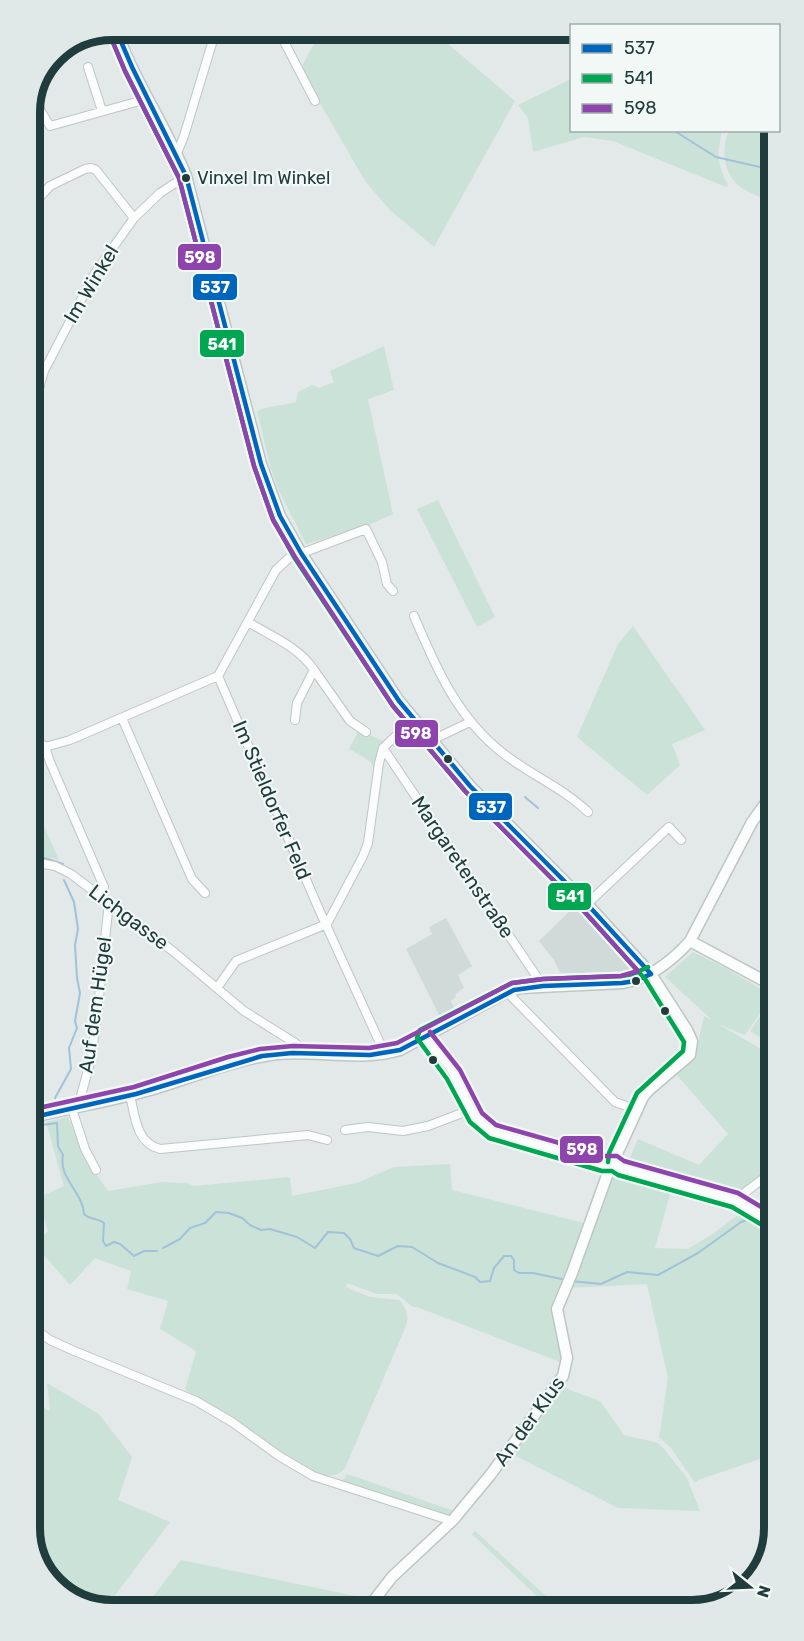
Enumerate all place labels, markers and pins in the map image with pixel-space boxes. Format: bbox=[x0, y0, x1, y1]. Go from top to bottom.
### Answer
place label: Vinxel Im Winkel bbox=[197, 167, 330, 189]
marker: Vinxel Im Winkel bbox=[180, 172, 192, 184]
unlabelled marker bbox=[442, 753, 454, 765]
unlabelled marker bbox=[630, 975, 642, 987]
unlabelled marker bbox=[659, 1005, 671, 1017]
unlabelled marker bbox=[427, 1054, 439, 1066]

